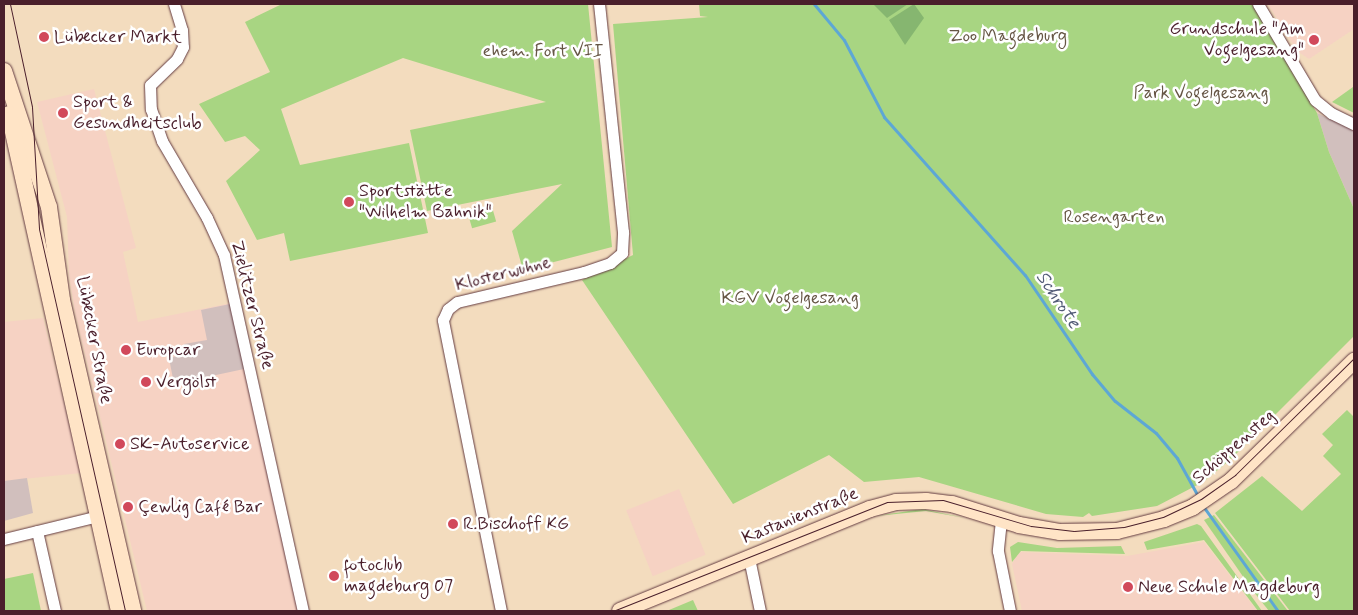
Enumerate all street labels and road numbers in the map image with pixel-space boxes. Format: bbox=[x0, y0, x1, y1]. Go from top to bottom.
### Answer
street label: Zielitzer Straße bbox=[226, 238, 278, 372]
street label: Klosterwuhne bbox=[453, 252, 553, 296]
street label: Lübecker Straße bbox=[71, 274, 117, 406]
street label: Schöppensteg bbox=[1188, 405, 1280, 489]
street label: Kastanienstraße bbox=[739, 483, 861, 549]

